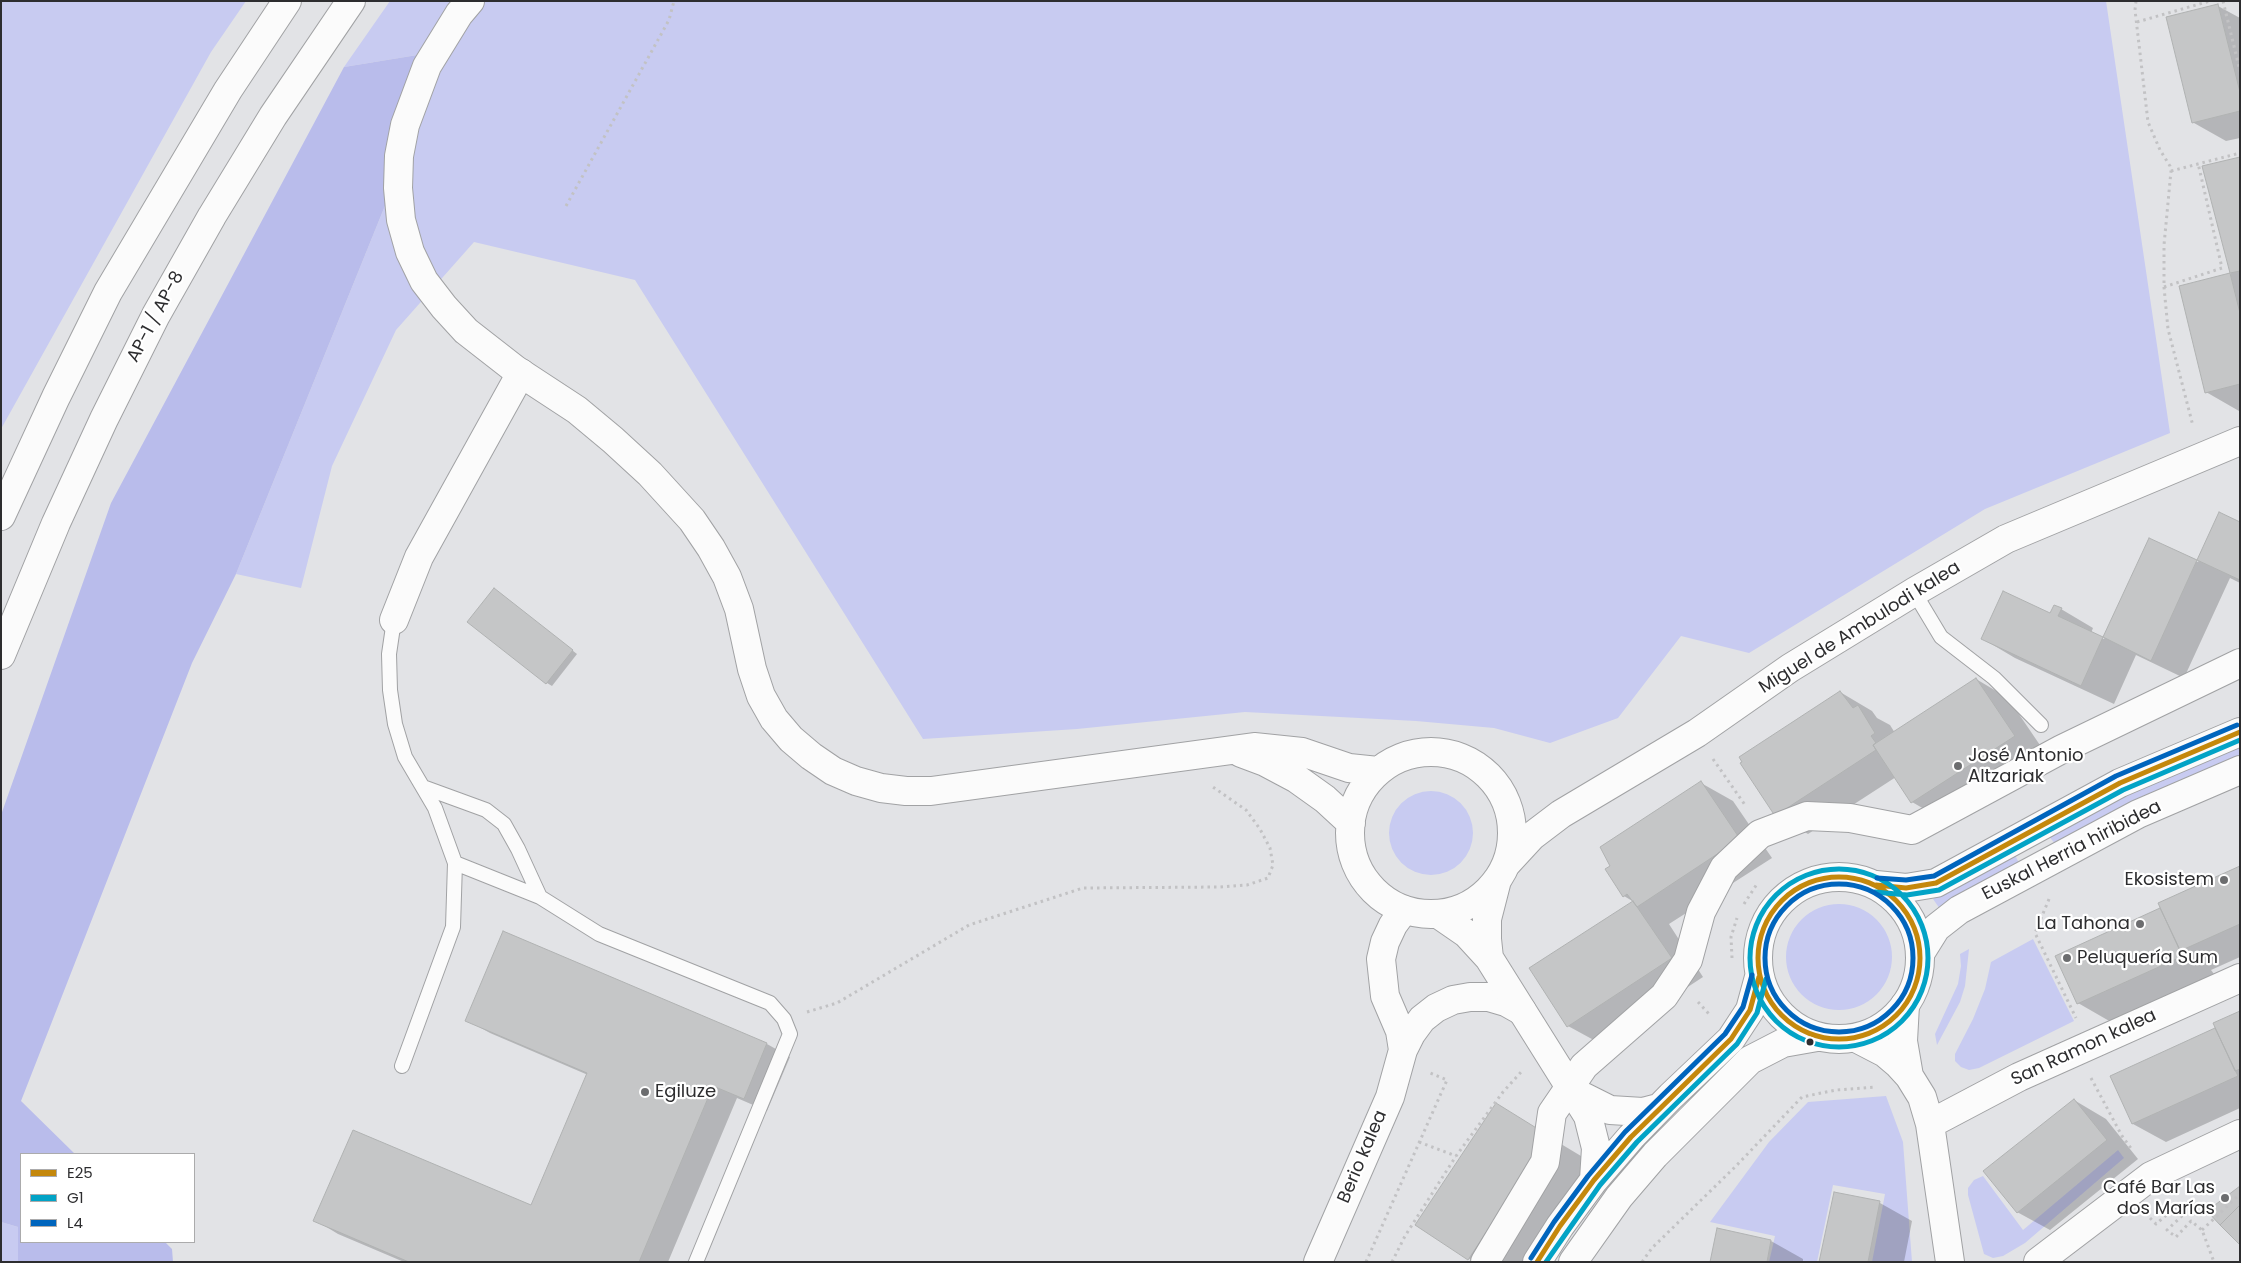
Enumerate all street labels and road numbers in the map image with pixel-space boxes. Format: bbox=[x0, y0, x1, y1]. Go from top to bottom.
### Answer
street label: AP-1 / AP-8 bbox=[123, 268, 189, 366]
street label: Miguel de Ambulodi kalea bbox=[1755, 557, 1965, 699]
street label: Euskal Herria hiribidea bbox=[1979, 796, 2165, 906]
street label: San Ramon kalea bbox=[2008, 1005, 2160, 1091]
street label: Berio kalea bbox=[1334, 1107, 1392, 1207]

